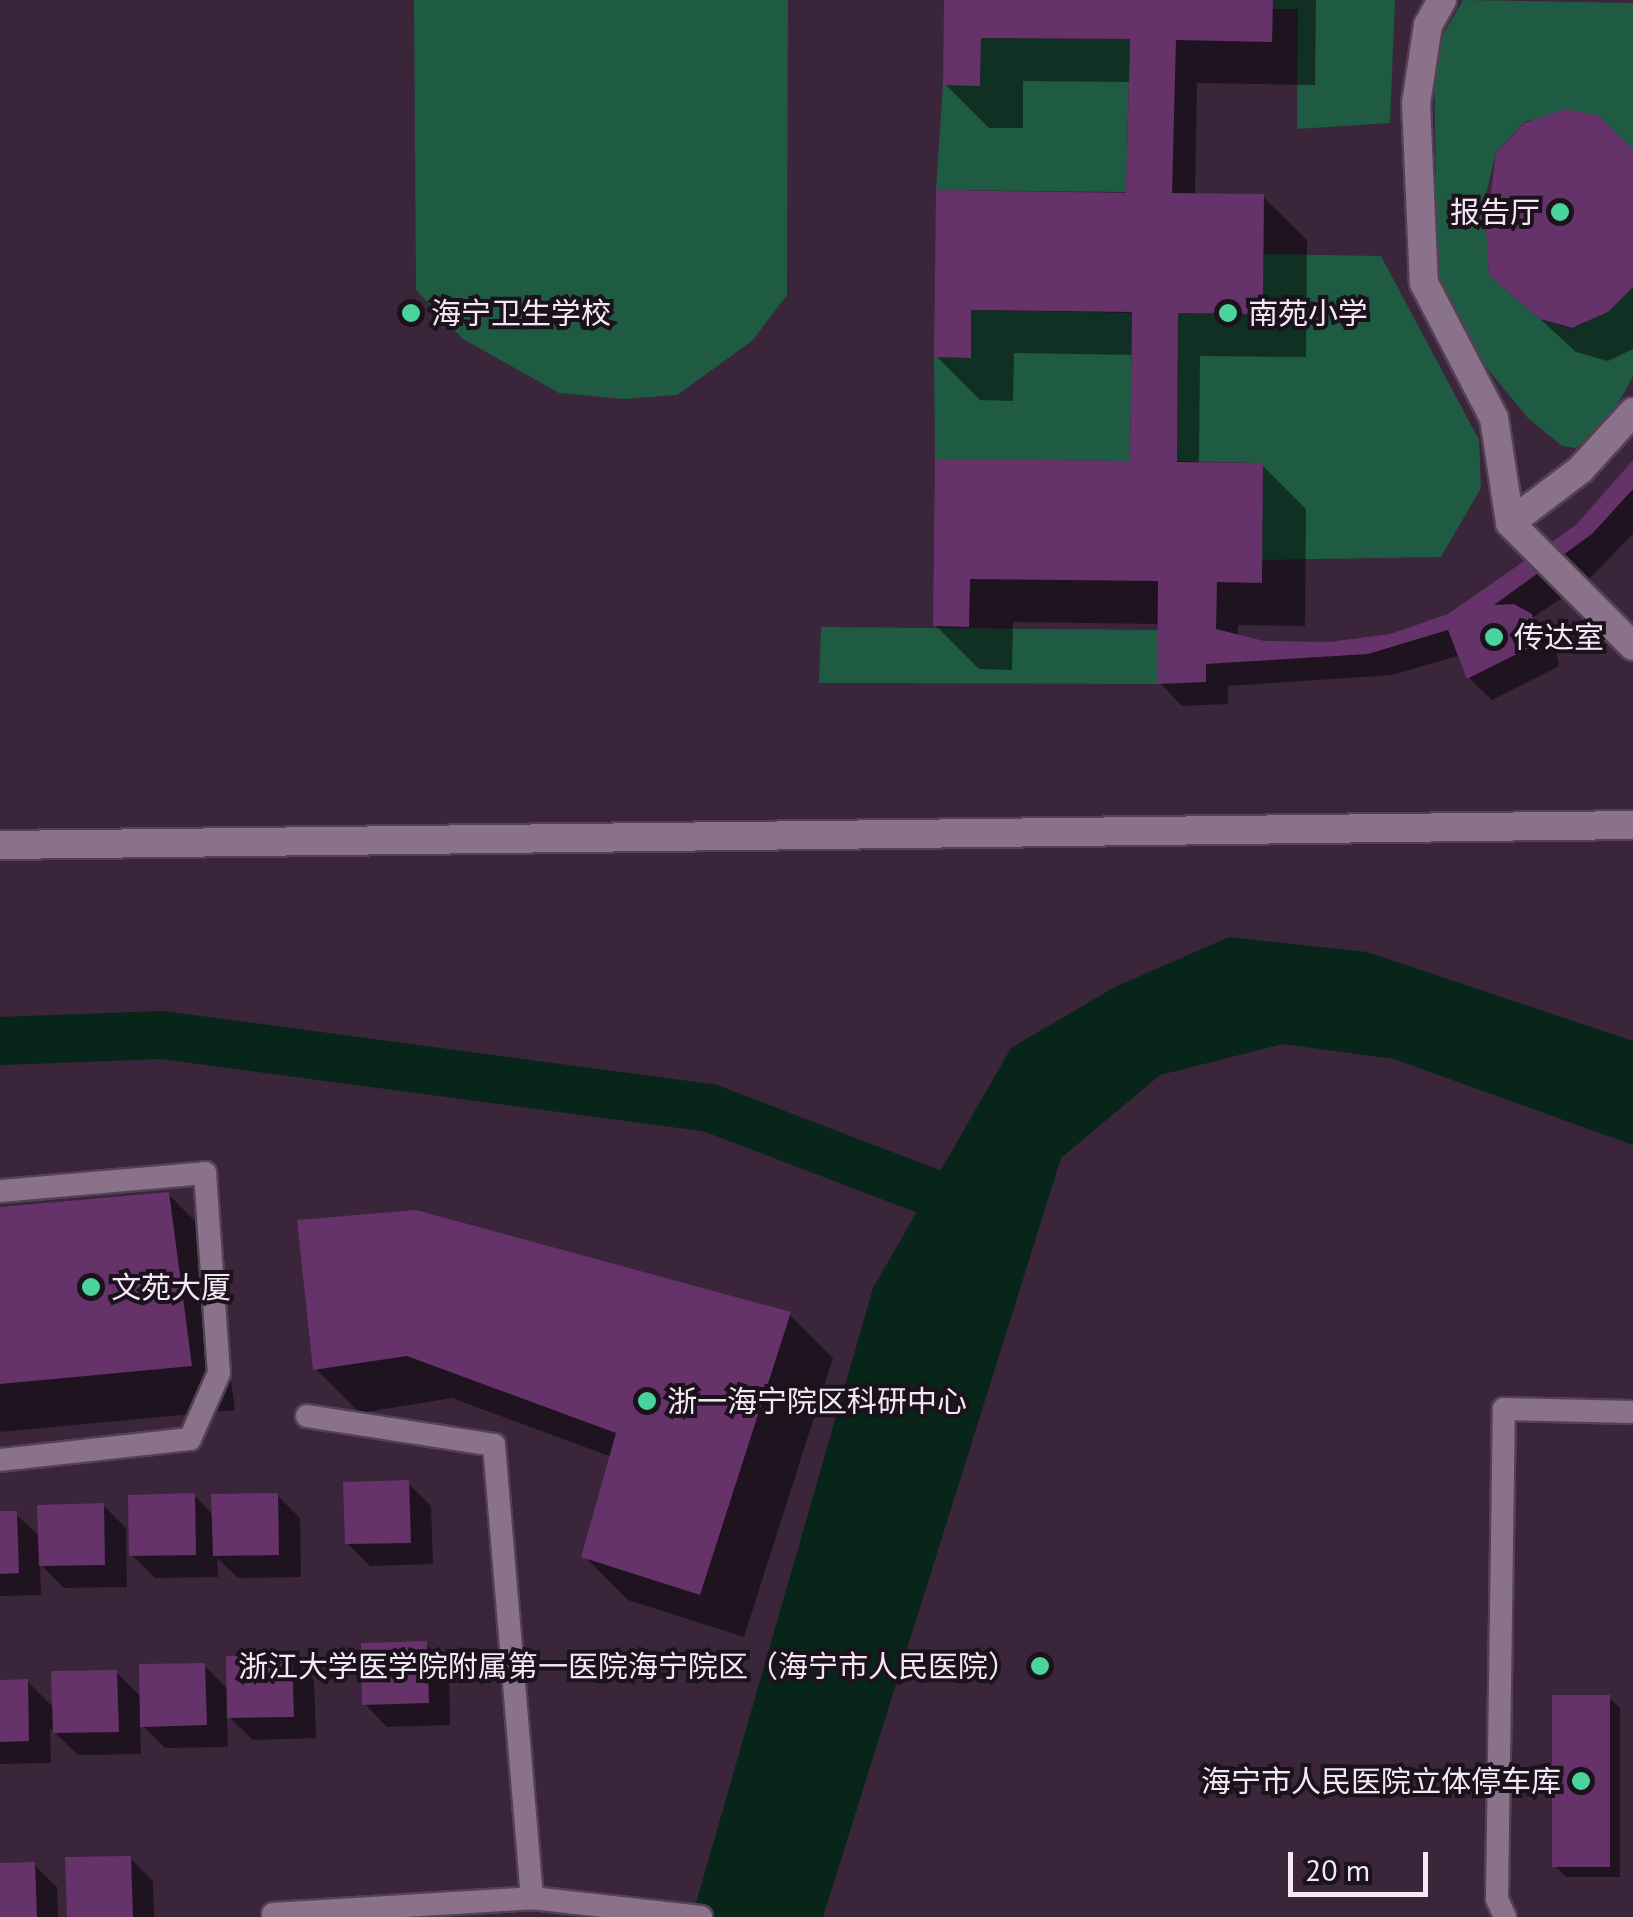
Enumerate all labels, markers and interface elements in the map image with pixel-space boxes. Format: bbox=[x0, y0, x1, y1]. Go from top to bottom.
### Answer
place label: 报告厅 bbox=[1450, 194, 1540, 230]
marker: 报告厅 bbox=[1549, 201, 1571, 223]
place label: 海宁卫生学校 bbox=[431, 295, 611, 331]
place label: 南苑小学 bbox=[1248, 295, 1368, 331]
marker: 海宁卫生学校 bbox=[400, 302, 422, 324]
marker: 南苑小学 bbox=[1217, 302, 1239, 324]
place label: 传达室 bbox=[1514, 619, 1604, 655]
marker: 传达室 bbox=[1483, 626, 1505, 648]
place label: 文苑大厦 bbox=[111, 1269, 231, 1305]
marker: 文苑大厦 bbox=[80, 1276, 102, 1298]
place label: 浙一海宁院区科研中心 bbox=[667, 1383, 967, 1419]
marker: 浙一海宁院区科研中心 bbox=[636, 1390, 658, 1412]
place label: 浙江大学医学院附属第一医院海宁院区（海宁市人民医院） bbox=[238, 1648, 1018, 1684]
marker: 浙江大学医学院附属第一医院海宁院区（海宁市人民医院） bbox=[1027, 1653, 1053, 1679]
place label: 海宁市人民医院立体停车库 bbox=[1201, 1763, 1561, 1799]
marker: 海宁市人民医院立体停车库 bbox=[1570, 1770, 1592, 1792]
scale bar bbox=[1293, 1832, 1433, 1894]
text: 20 m bbox=[1305, 1850, 1370, 1889]

